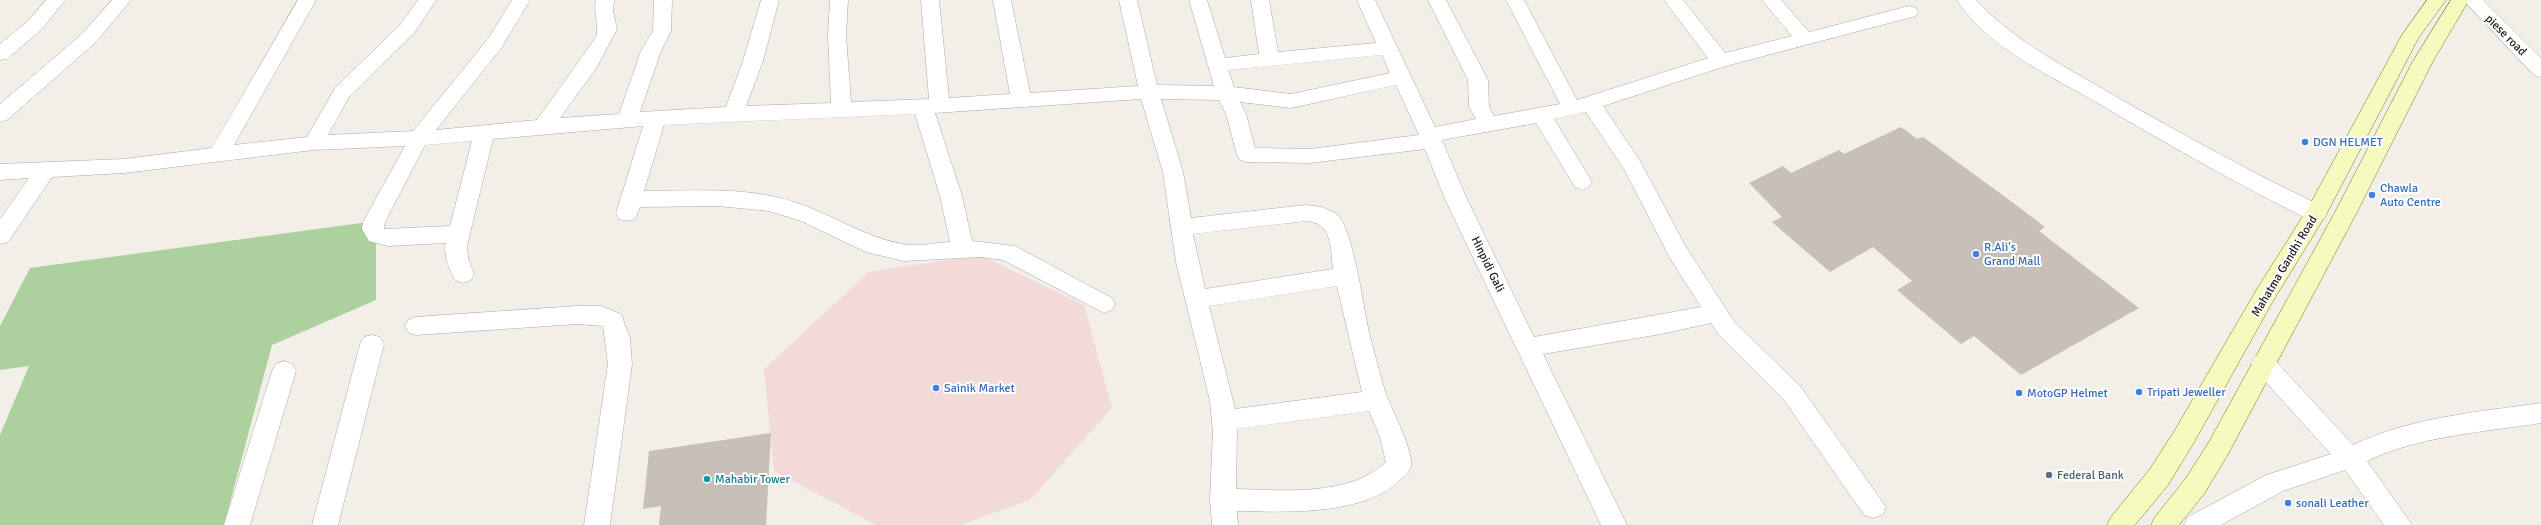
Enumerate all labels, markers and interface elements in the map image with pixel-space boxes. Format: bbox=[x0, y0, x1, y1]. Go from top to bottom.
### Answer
street label: piese road bbox=[2482, 12, 2529, 59]
place label: DGN HELMET bbox=[2313, 135, 2383, 150]
marker: DGN HELMET bbox=[2300, 137, 2310, 147]
place label: Chawla Auto Centre bbox=[2380, 181, 2441, 210]
marker: Chawla Auto Centre bbox=[2367, 190, 2377, 200]
street label: Mahatma Gandhi Road bbox=[2248, 213, 2321, 320]
street label: Hinpidi Gali bbox=[1468, 234, 1507, 295]
place label: R.Ali's Grand Mall bbox=[1984, 240, 2041, 269]
marker: R.Ali's Grand Mall bbox=[1971, 249, 1981, 259]
place label: Sainik Market bbox=[944, 381, 1015, 396]
marker: Sainik Market bbox=[931, 383, 941, 393]
place label: Tripati Jeweller bbox=[2147, 385, 2226, 400]
place label: MotoGP Helmet bbox=[2027, 386, 2108, 401]
marker: Tripati Jeweller bbox=[2134, 387, 2144, 397]
marker: MotoGP Helmet bbox=[2014, 388, 2024, 398]
place label: Federal Bank bbox=[2057, 468, 2124, 483]
marker: Federal Bank bbox=[2044, 470, 2054, 480]
place label: Mahabir Tower bbox=[715, 472, 791, 487]
marker: Mahabir Tower bbox=[702, 474, 712, 484]
place label: sonali Leather bbox=[2296, 496, 2369, 511]
marker: sonali Leather bbox=[2283, 498, 2293, 508]

